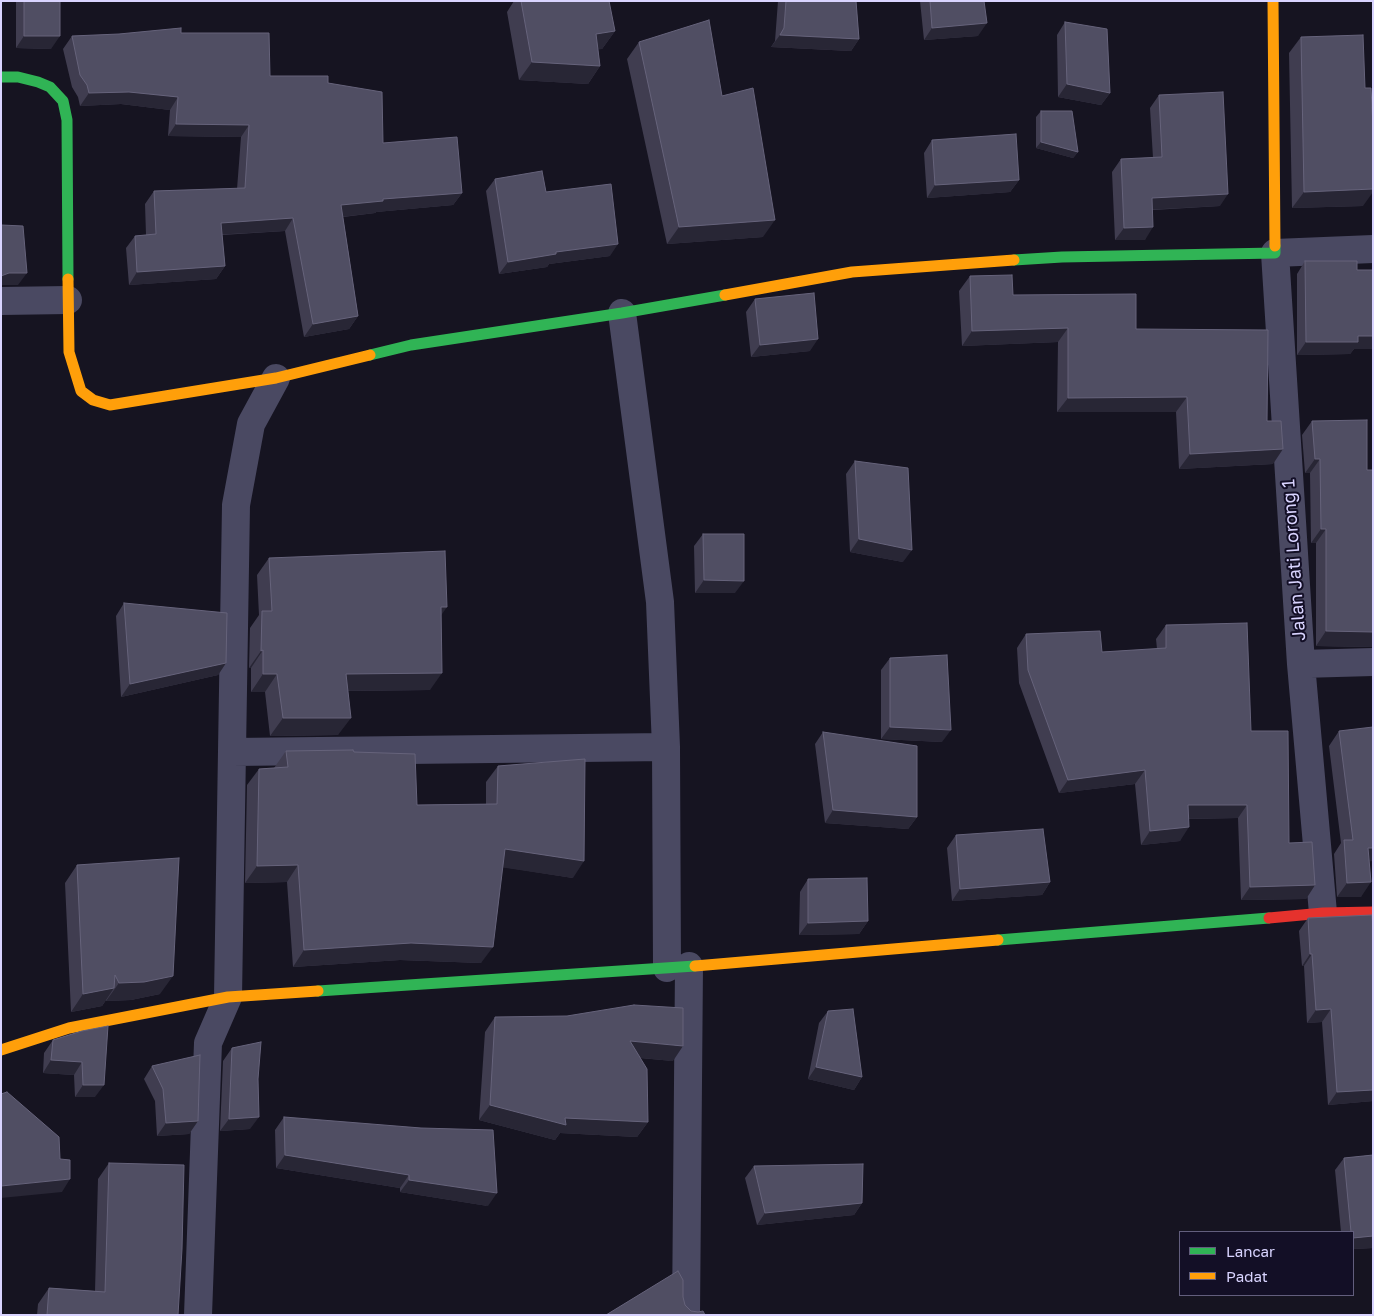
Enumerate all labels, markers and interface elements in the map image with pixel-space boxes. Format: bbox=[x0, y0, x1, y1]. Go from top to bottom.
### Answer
street label: Jalan Jati Lorong 1 bbox=[1278, 478, 1310, 642]
legend bbox=[1179, 1231, 1354, 1296]
text: Lancar bbox=[1226, 1242, 1275, 1260]
text: Padat bbox=[1226, 1267, 1268, 1285]

